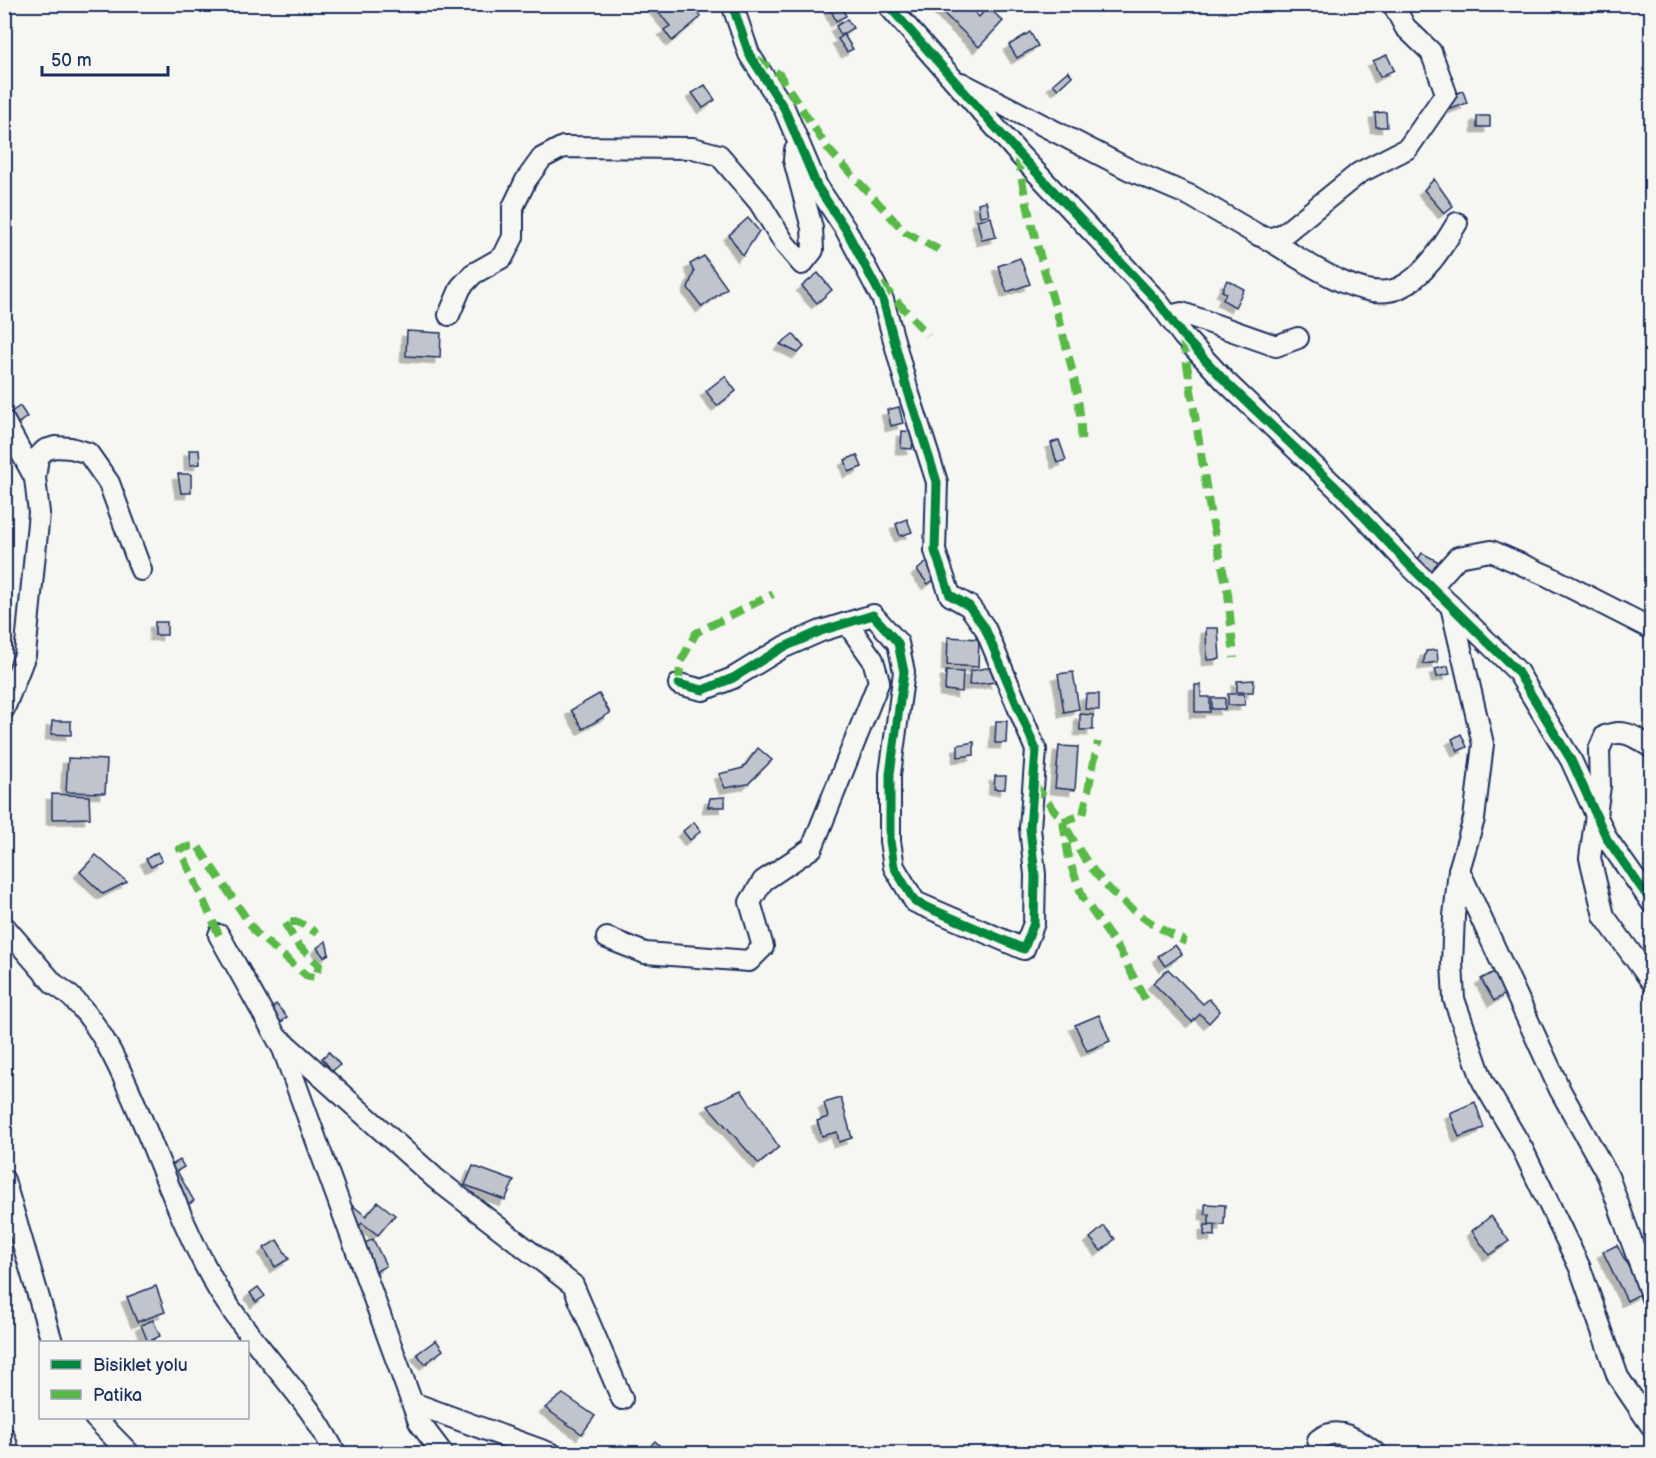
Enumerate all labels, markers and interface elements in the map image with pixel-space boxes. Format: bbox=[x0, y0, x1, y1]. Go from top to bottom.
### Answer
scale bar bbox=[42, 39, 168, 77]
text: 50 m bbox=[51, 50, 92, 71]
legend bbox=[39, 1341, 249, 1419]
text: Bisiklet yolu bbox=[93, 1355, 188, 1376]
text: Patika bbox=[93, 1385, 142, 1406]

